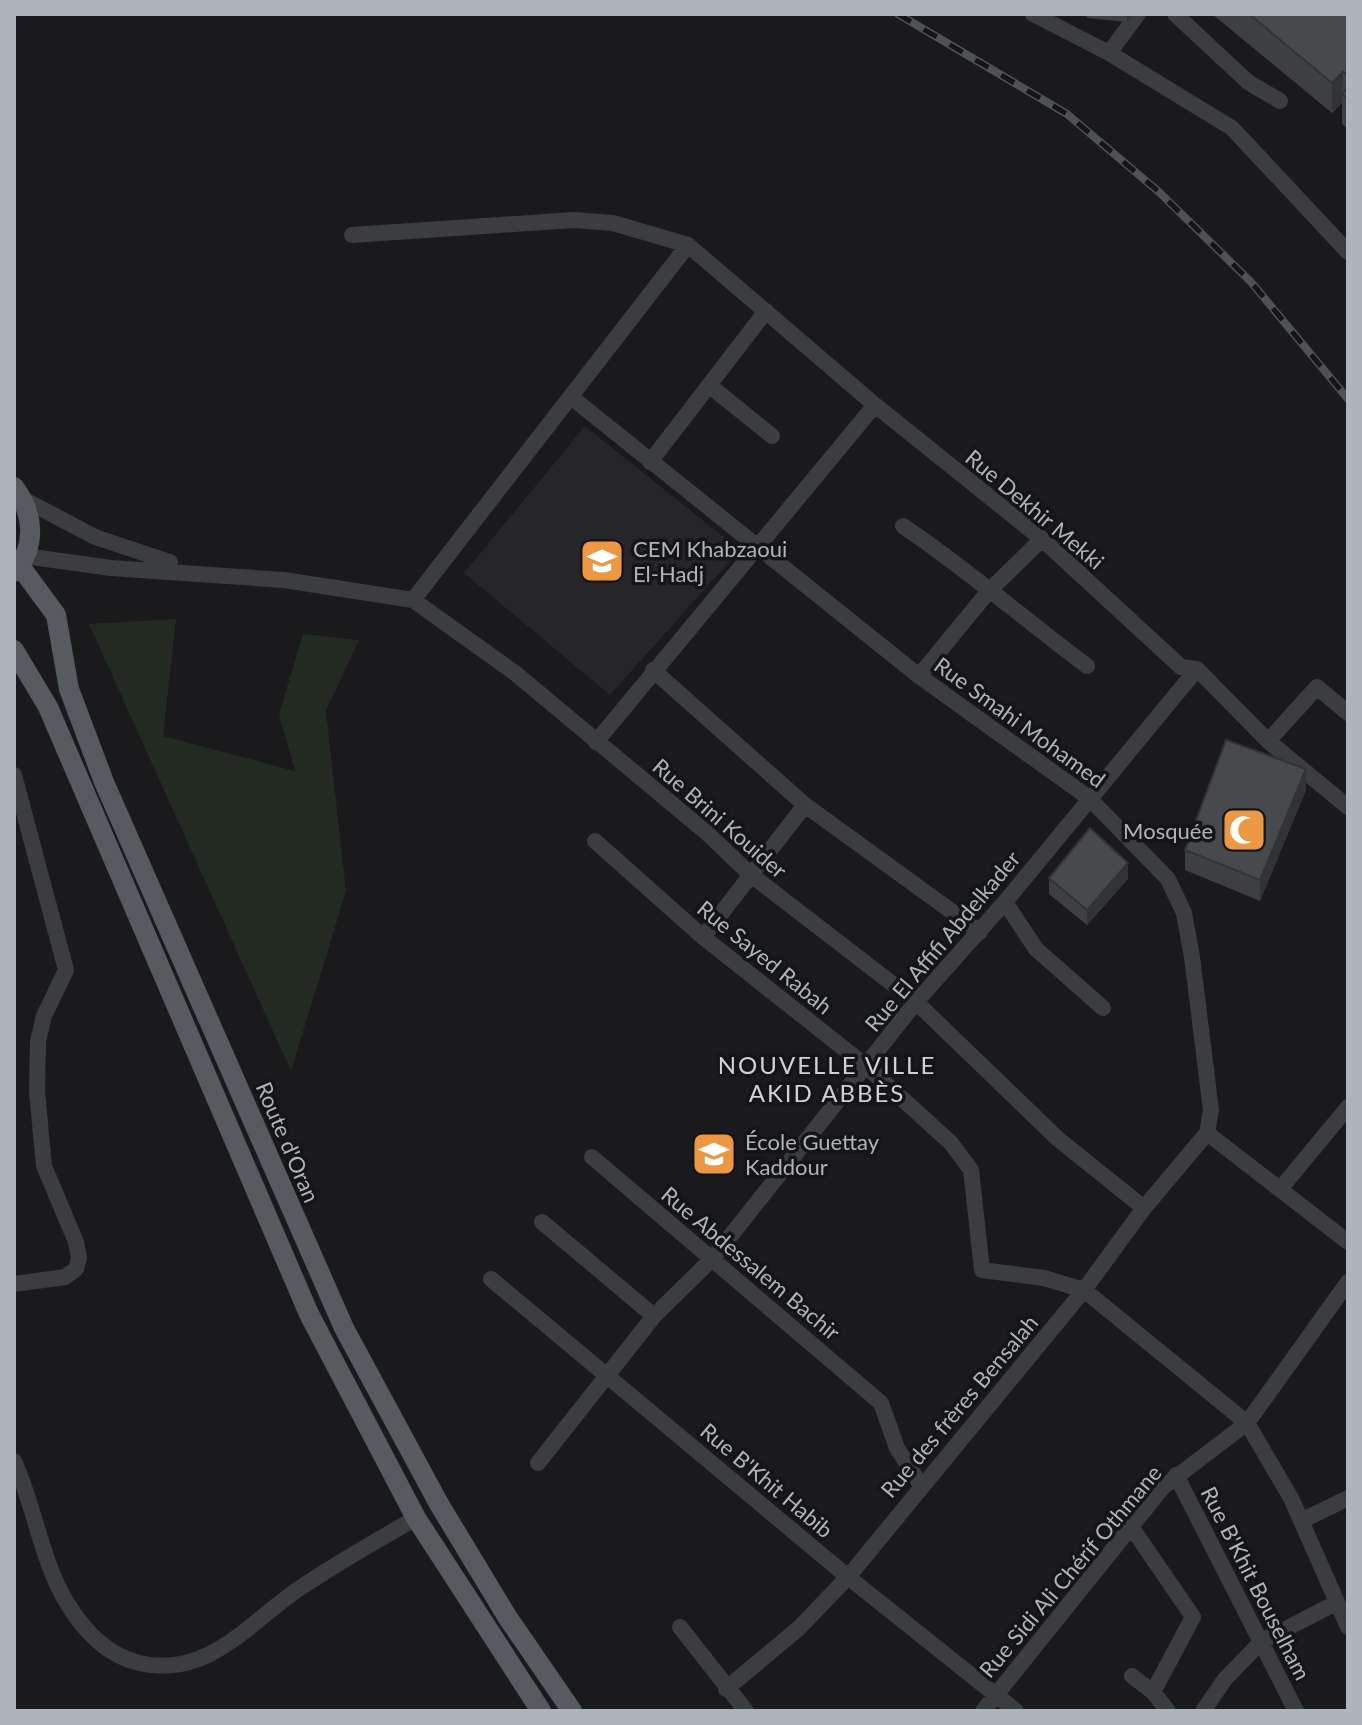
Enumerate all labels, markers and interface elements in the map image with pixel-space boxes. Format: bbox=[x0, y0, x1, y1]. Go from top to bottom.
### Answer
street label: Rue Dekhir Mekki bbox=[960, 443, 1110, 575]
place label: CEM Khabzaoui El-Hadj bbox=[633, 535, 787, 587]
school or university icon: CEM Khabzaoui El-Hadj bbox=[578, 537, 626, 585]
street label: Rue Smahi Mohamed bbox=[929, 651, 1111, 793]
street label: Rue Brini Kouider bbox=[647, 752, 793, 884]
mosque icon: Mosquée bbox=[1220, 806, 1268, 854]
place label: Mosquée bbox=[1123, 817, 1213, 844]
street label: Rue El Affifi Abdelkader bbox=[859, 845, 1025, 1037]
street label: Rue Sayed Rabah bbox=[692, 894, 838, 1020]
district label: NOUVELLE VILLE AKID ABBÈS bbox=[718, 1050, 936, 1107]
street label: Route d'Oran bbox=[251, 1078, 325, 1206]
place label: École Guettay Kaddour bbox=[745, 1128, 880, 1180]
school or university icon: École Guettay Kaddour bbox=[690, 1130, 738, 1178]
street label: Rue Abdessalem Bachir bbox=[656, 1180, 846, 1346]
street label: Rue des frères Bensalah bbox=[875, 1309, 1043, 1503]
street label: Rue B'Khit Habib bbox=[695, 1417, 839, 1543]
street label: Rue Sidi Ali Chérif Othmane bbox=[973, 1459, 1167, 1683]
street label: Rue B'Khit Bouselham bbox=[1195, 1482, 1317, 1684]

